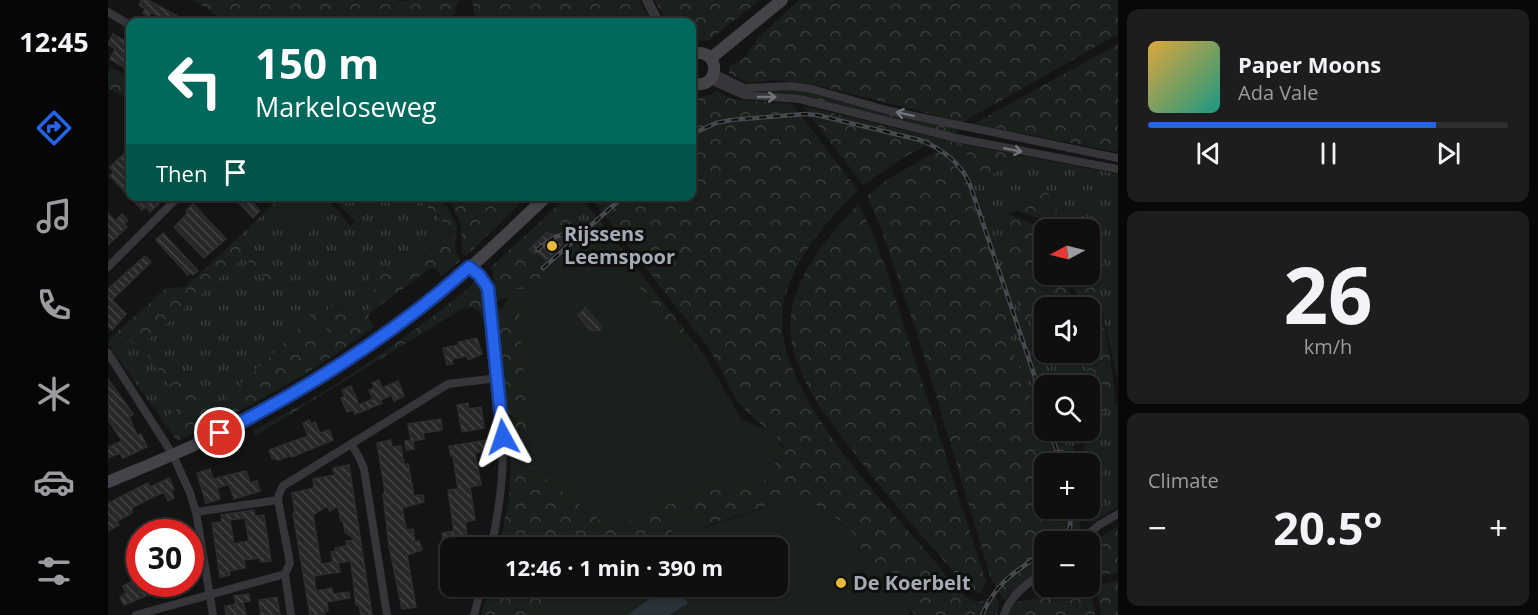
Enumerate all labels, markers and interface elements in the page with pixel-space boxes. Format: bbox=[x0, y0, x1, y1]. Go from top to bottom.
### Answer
text: 12:45 bbox=[19, 23, 89, 60]
text: 150 m bbox=[255, 34, 379, 91]
icon: left bbox=[156, 42, 234, 120]
text: Paper Moons bbox=[1238, 49, 1381, 79]
text: Ada Vale bbox=[1238, 79, 1319, 106]
text: Markeloseweg bbox=[255, 88, 437, 125]
one-way arrow bbox=[757, 91, 777, 103]
icon: directions bbox=[33, 107, 75, 149]
one-way arrow bbox=[896, 108, 915, 120]
icon: previous bbox=[1192, 137, 1225, 170]
icon: pause bbox=[1312, 137, 1345, 170]
icon: next bbox=[1432, 137, 1465, 170]
one-way arrow bbox=[1003, 145, 1022, 156]
icon: arrive bbox=[219, 156, 252, 189]
text: Then bbox=[156, 158, 207, 188]
icon: music bbox=[33, 195, 75, 237]
north arrow bbox=[1034, 219, 1100, 285]
map controls bbox=[1034, 219, 1100, 597]
place label: Rijssens Leemspoor bbox=[564, 220, 675, 270]
marker: Rijssens Leemspoor bbox=[545, 239, 559, 253]
text: 26 bbox=[1283, 241, 1373, 347]
icon: phone bbox=[33, 284, 75, 326]
button: sound bbox=[1034, 297, 1100, 363]
text: km/h bbox=[1304, 333, 1352, 360]
icon: climate bbox=[33, 373, 75, 415]
button: search bbox=[1034, 375, 1100, 441]
position arrow bbox=[471, 405, 535, 469]
pin bbox=[194, 407, 245, 458]
icon: arrive bbox=[203, 416, 236, 449]
button: + bbox=[1034, 453, 1100, 519]
icon: car bbox=[33, 461, 75, 503]
text: Climate bbox=[1148, 467, 1219, 494]
text: 20.5° bbox=[1273, 497, 1383, 558]
text: − bbox=[1148, 505, 1167, 550]
text: + bbox=[1489, 505, 1508, 550]
speed limit sign: 30 bbox=[126, 519, 204, 597]
button: − bbox=[1034, 531, 1100, 597]
icon: filters bbox=[33, 550, 75, 592]
text: 12:46 · 1 min · 390 m bbox=[505, 552, 723, 582]
place label: De Koerbelt bbox=[853, 569, 971, 596]
marker: De Koerbelt bbox=[834, 576, 848, 590]

